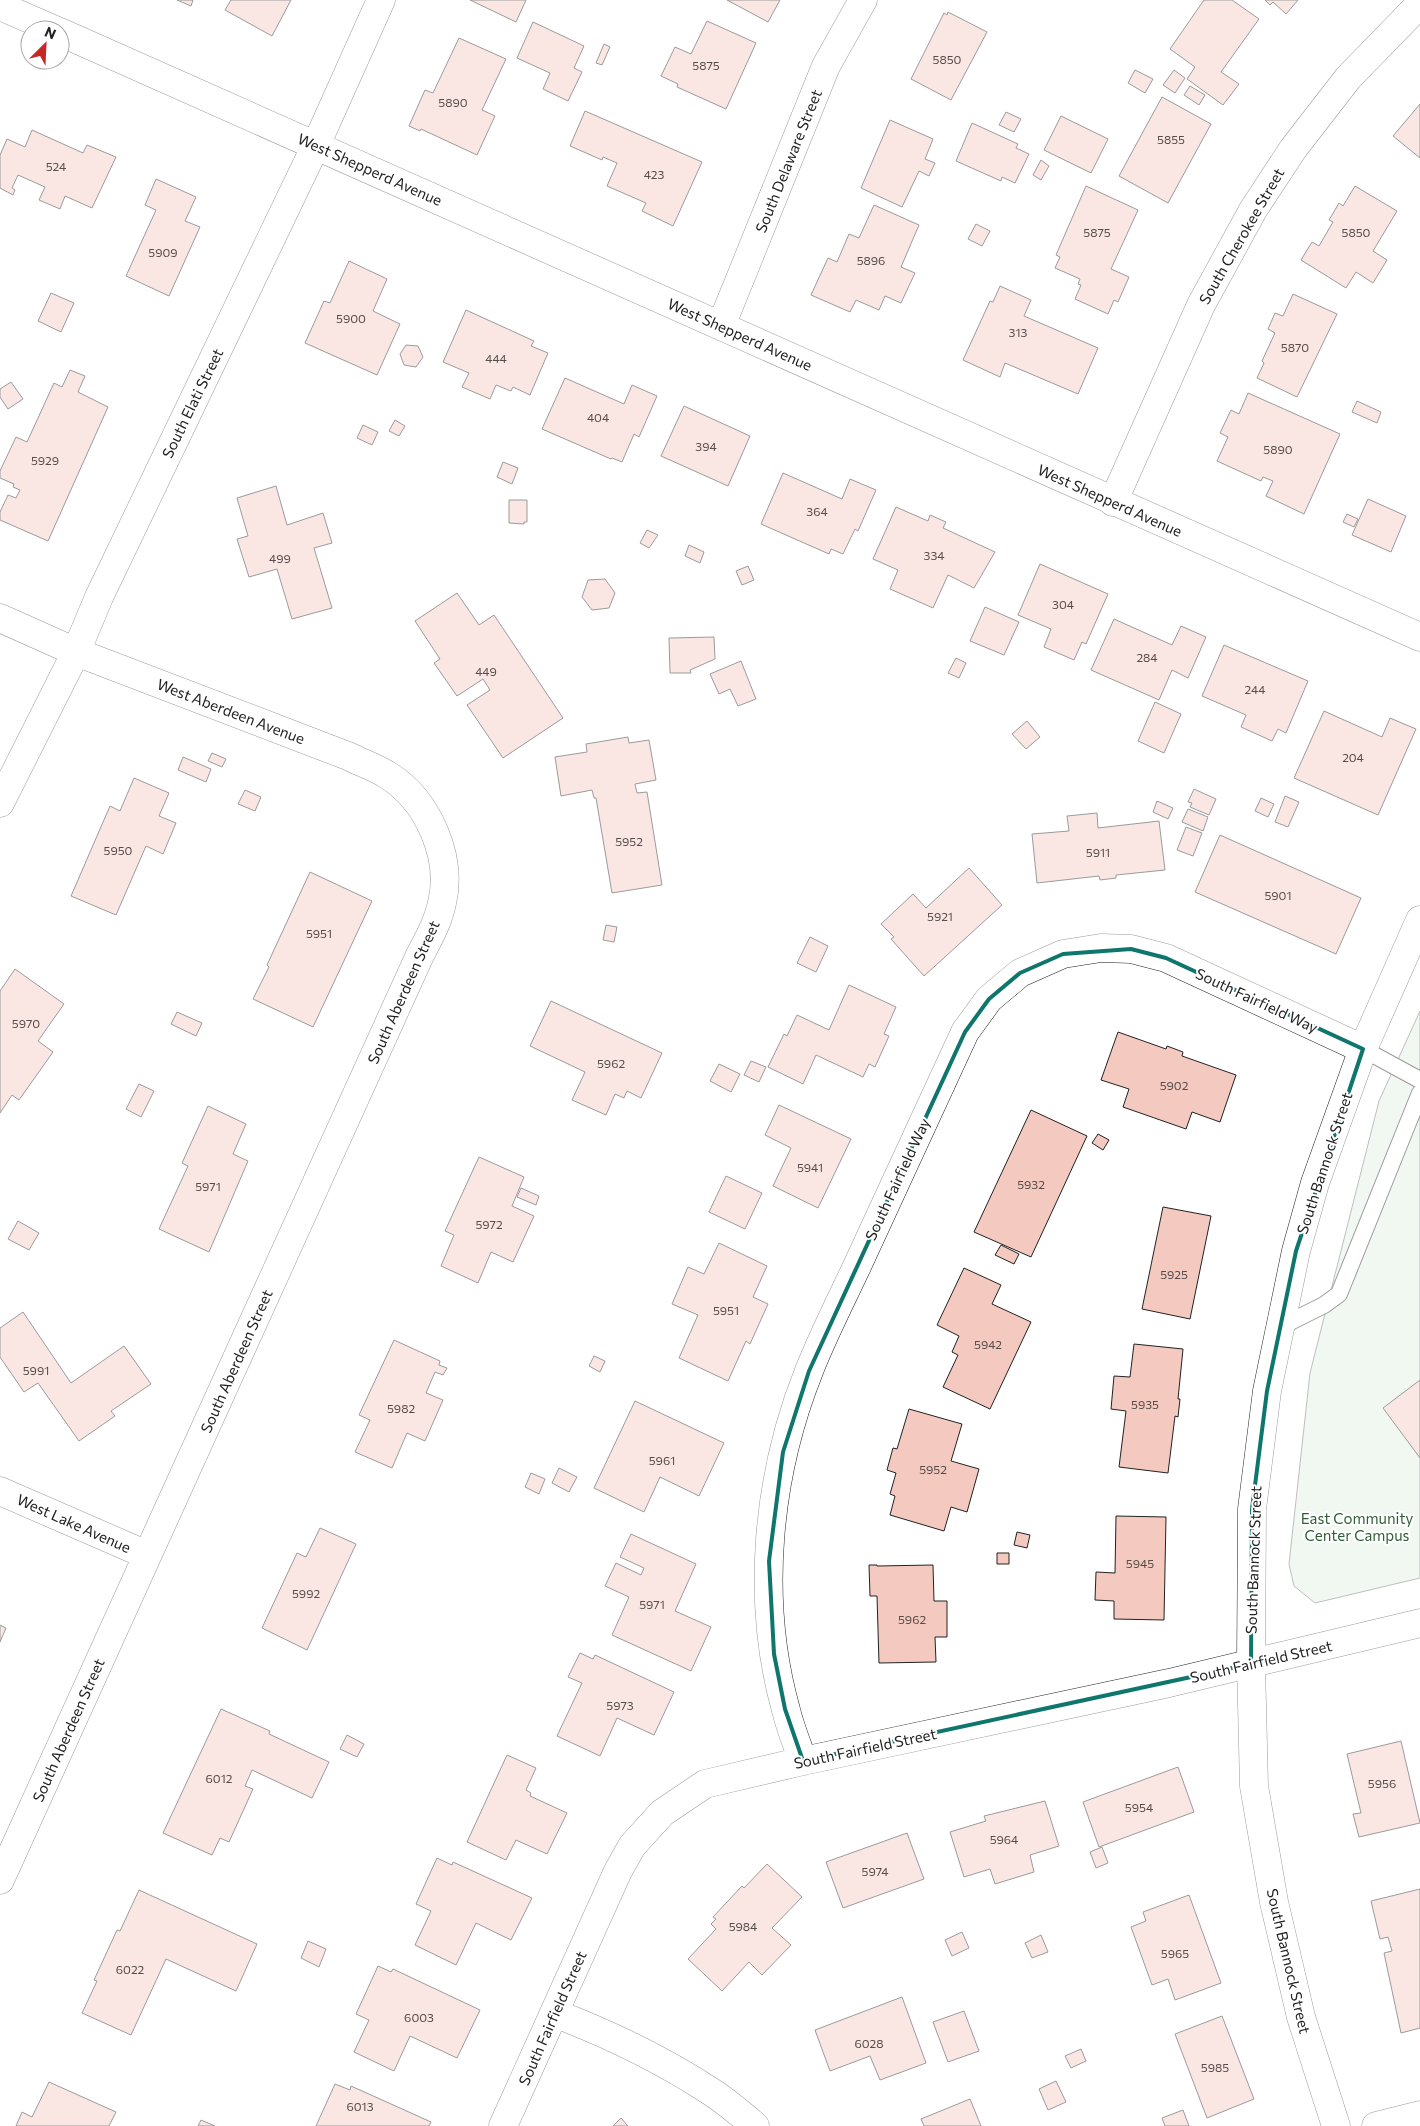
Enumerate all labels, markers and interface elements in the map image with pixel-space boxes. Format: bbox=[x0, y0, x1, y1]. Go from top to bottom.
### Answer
north arrow bbox=[20, 20, 70, 70]
text: N bbox=[42, 23, 59, 43]
house number: 5850 bbox=[933, 52, 962, 66]
house number: 5875 bbox=[692, 58, 720, 72]
street label: South Delaware Street bbox=[751, 87, 825, 235]
house number: 5890 bbox=[438, 95, 468, 109]
street label: West Shepperd Avenue bbox=[295, 129, 445, 209]
house number: 5855 bbox=[1157, 132, 1185, 146]
house number: 524 bbox=[46, 159, 66, 173]
street label: South Cherokee Street bbox=[1195, 165, 1287, 307]
house number: 423 bbox=[644, 167, 664, 181]
house number: 5875 bbox=[1083, 225, 1111, 239]
house number: 5850 bbox=[1342, 225, 1371, 239]
house number: 5909 bbox=[148, 245, 178, 259]
house number: 5896 bbox=[857, 253, 885, 267]
street label: West Shepperd Avenue bbox=[665, 294, 815, 374]
house number: 5900 bbox=[336, 311, 366, 325]
house number: 313 bbox=[1009, 325, 1028, 339]
house number: 5870 bbox=[1281, 340, 1309, 354]
street label: South Elati Street bbox=[158, 345, 226, 461]
house number: 444 bbox=[485, 351, 507, 365]
house number: 404 bbox=[587, 410, 609, 424]
house number: 394 bbox=[695, 439, 717, 453]
house number: 5890 bbox=[1263, 442, 1293, 456]
house number: 5929 bbox=[31, 453, 59, 467]
street label: West Shepperd Avenue bbox=[1035, 460, 1185, 540]
house number: 364 bbox=[806, 504, 828, 518]
house number: 334 bbox=[924, 548, 944, 562]
house number: 499 bbox=[269, 551, 291, 565]
house number: 304 bbox=[1052, 597, 1074, 611]
house number: 284 bbox=[1136, 650, 1158, 664]
house number: 449 bbox=[475, 664, 497, 678]
street label: West Aberdeen Avenue bbox=[155, 675, 307, 748]
house number: 244 bbox=[1245, 682, 1265, 696]
house number: 204 bbox=[1342, 750, 1364, 764]
house number: 5952 bbox=[615, 834, 643, 848]
house number: 5950 bbox=[104, 843, 133, 857]
house number: 5911 bbox=[1086, 845, 1110, 859]
house number: 5901 bbox=[1264, 888, 1292, 902]
house number: 5921 bbox=[927, 909, 953, 923]
street label: South Aberdeen Street bbox=[363, 918, 443, 1066]
house number: 5951 bbox=[306, 926, 332, 940]
street label: South Fairfield Way bbox=[1193, 964, 1321, 1036]
house number: 5970 bbox=[12, 1016, 40, 1030]
house number: 5962 bbox=[597, 1056, 625, 1070]
house number: 5902 bbox=[1160, 1078, 1189, 1092]
street label: South Bannock Street bbox=[1293, 1090, 1355, 1236]
street label: South Fairfield Way bbox=[861, 1115, 933, 1243]
house number: 5941 bbox=[797, 1160, 823, 1174]
house number: 5932 bbox=[1017, 1177, 1045, 1191]
house number: 5971 bbox=[195, 1179, 221, 1193]
house number: 5972 bbox=[475, 1217, 503, 1231]
house number: 5925 bbox=[1160, 1267, 1188, 1281]
street label: South Aberdeen Street bbox=[196, 1287, 276, 1435]
house number: 5951 bbox=[713, 1303, 739, 1317]
house number: 5942 bbox=[974, 1337, 1002, 1351]
house number: 5991 bbox=[23, 1363, 49, 1377]
house number: 5935 bbox=[1131, 1397, 1159, 1411]
house number: 5982 bbox=[387, 1401, 415, 1415]
house number: 5961 bbox=[649, 1453, 675, 1467]
house number: 5952 bbox=[919, 1462, 947, 1476]
street label: South Bannock Street bbox=[1241, 1486, 1265, 1634]
street label: West Lake Avenue bbox=[14, 1490, 134, 1556]
park label: East Community Center Campus bbox=[1301, 1509, 1414, 1544]
house number: 5945 bbox=[1126, 1556, 1154, 1570]
house number: 5992 bbox=[292, 1586, 320, 1600]
house number: 5971 bbox=[639, 1597, 665, 1611]
house number: 5962 bbox=[898, 1612, 926, 1626]
street label: South Fairfield Street bbox=[1188, 1636, 1334, 1686]
street label: South Aberdeen Street bbox=[28, 1656, 108, 1804]
house number: 5973 bbox=[606, 1698, 634, 1712]
street label: South Fairfield Street bbox=[792, 1724, 938, 1772]
house number: 6012 bbox=[206, 1771, 233, 1785]
house number: 5956 bbox=[1368, 1776, 1396, 1790]
house number: 5954 bbox=[1125, 1800, 1153, 1814]
house number: 5964 bbox=[990, 1832, 1018, 1846]
house number: 5974 bbox=[862, 1864, 888, 1878]
street label: South Bannock Street bbox=[1264, 1887, 1314, 2035]
house number: 5984 bbox=[729, 1919, 757, 1933]
house number: 5965 bbox=[1161, 1946, 1189, 1960]
street label: South Fairfield Street bbox=[514, 1948, 590, 2088]
house number: 6022 bbox=[116, 1962, 145, 1976]
house number: 6003 bbox=[404, 2010, 434, 2024]
house number: 6028 bbox=[855, 2036, 884, 2050]
house number: 5985 bbox=[1201, 2060, 1229, 2074]
house number: 6013 bbox=[346, 2099, 374, 2113]

